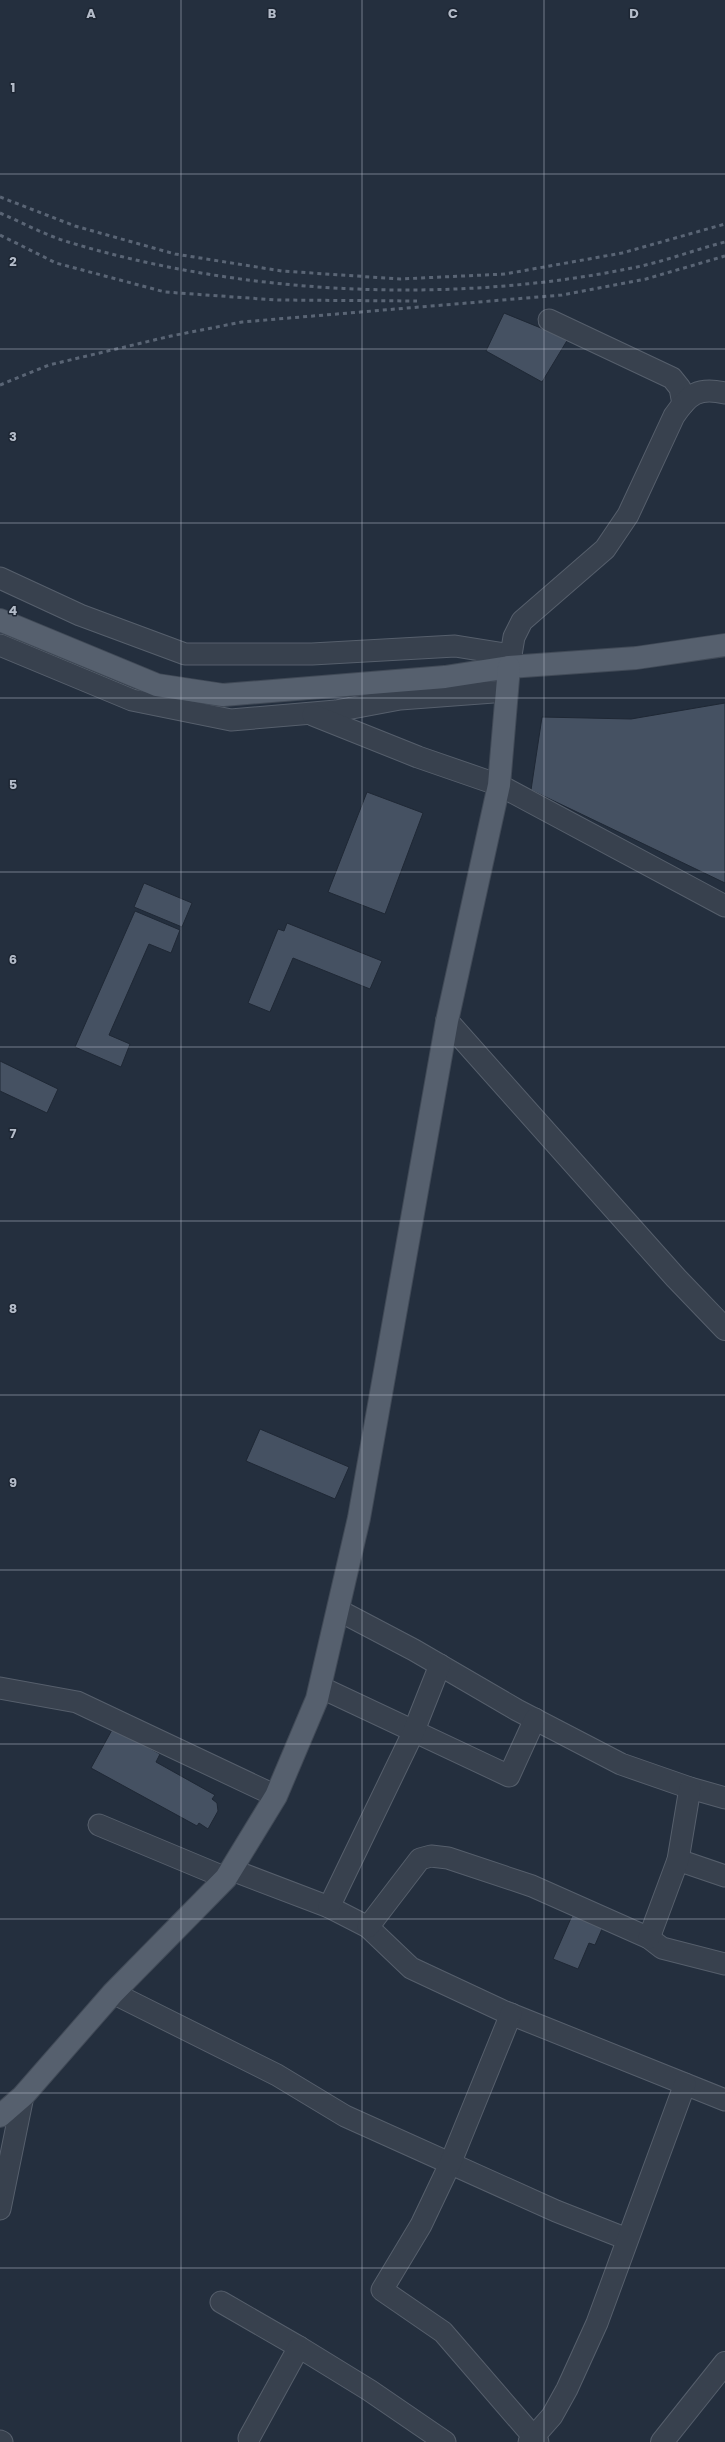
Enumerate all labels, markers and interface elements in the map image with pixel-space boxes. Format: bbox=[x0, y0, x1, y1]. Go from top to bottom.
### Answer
text: A bbox=[86, 4, 96, 23]
text: B bbox=[268, 4, 277, 23]
text: C bbox=[448, 4, 458, 23]
text: D bbox=[629, 4, 639, 23]
text: 1 bbox=[11, 78, 15, 97]
text: 2 bbox=[9, 252, 17, 271]
text: 3 bbox=[9, 427, 17, 446]
text: 4 bbox=[9, 601, 18, 620]
text: 5 bbox=[9, 775, 17, 794]
text: 6 bbox=[9, 950, 17, 969]
text: 7 bbox=[10, 1124, 17, 1143]
text: 8 bbox=[9, 1299, 17, 1318]
text: 9 bbox=[9, 1473, 17, 1492]

